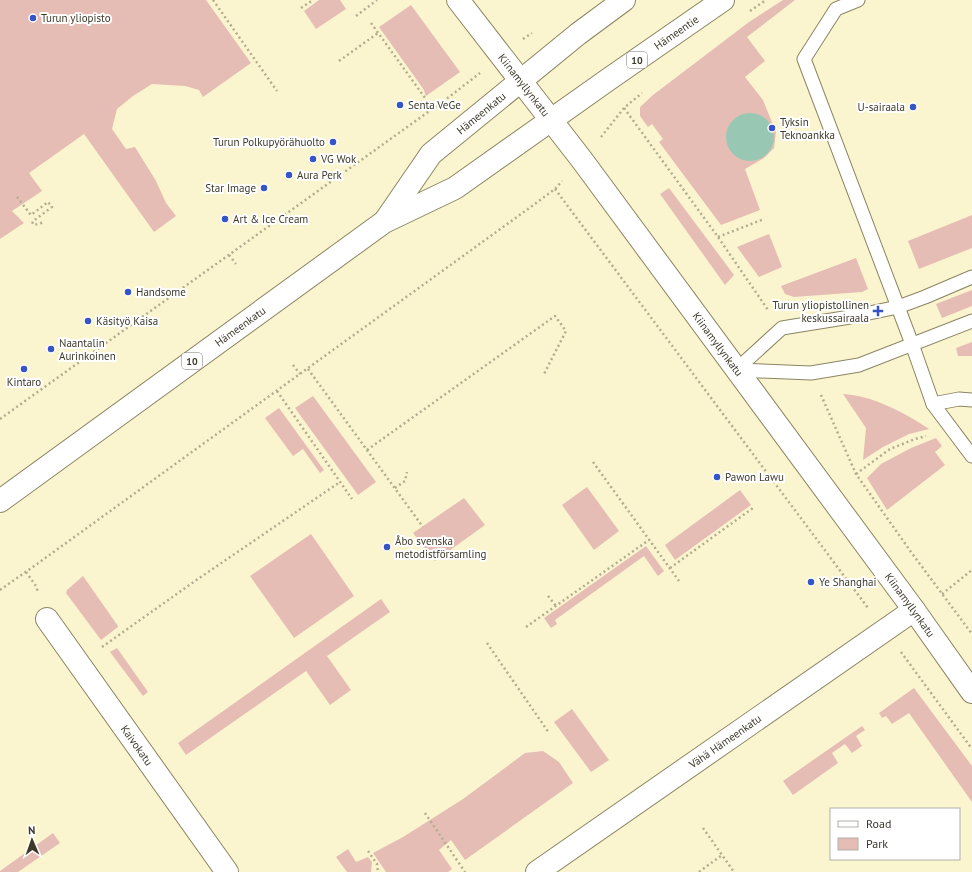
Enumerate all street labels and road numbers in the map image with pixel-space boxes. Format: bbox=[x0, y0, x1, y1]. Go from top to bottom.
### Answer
street label: Hämeentie bbox=[651, 12, 702, 53]
street label: Kiinamyllynkatu bbox=[495, 51, 553, 119]
road number: 10 bbox=[627, 52, 647, 68]
street label: Hämeenkatu bbox=[454, 89, 509, 137]
street label: Hämeenkatu bbox=[212, 303, 268, 350]
street label: Kiinamyllynkatu bbox=[690, 309, 746, 379]
road number: 10 bbox=[182, 353, 202, 369]
street label: Kiinamyllynkatu bbox=[882, 570, 938, 640]
street label: Vähä Hämeenkatu bbox=[685, 711, 764, 772]
street label: Kaivokatu bbox=[118, 722, 156, 768]

